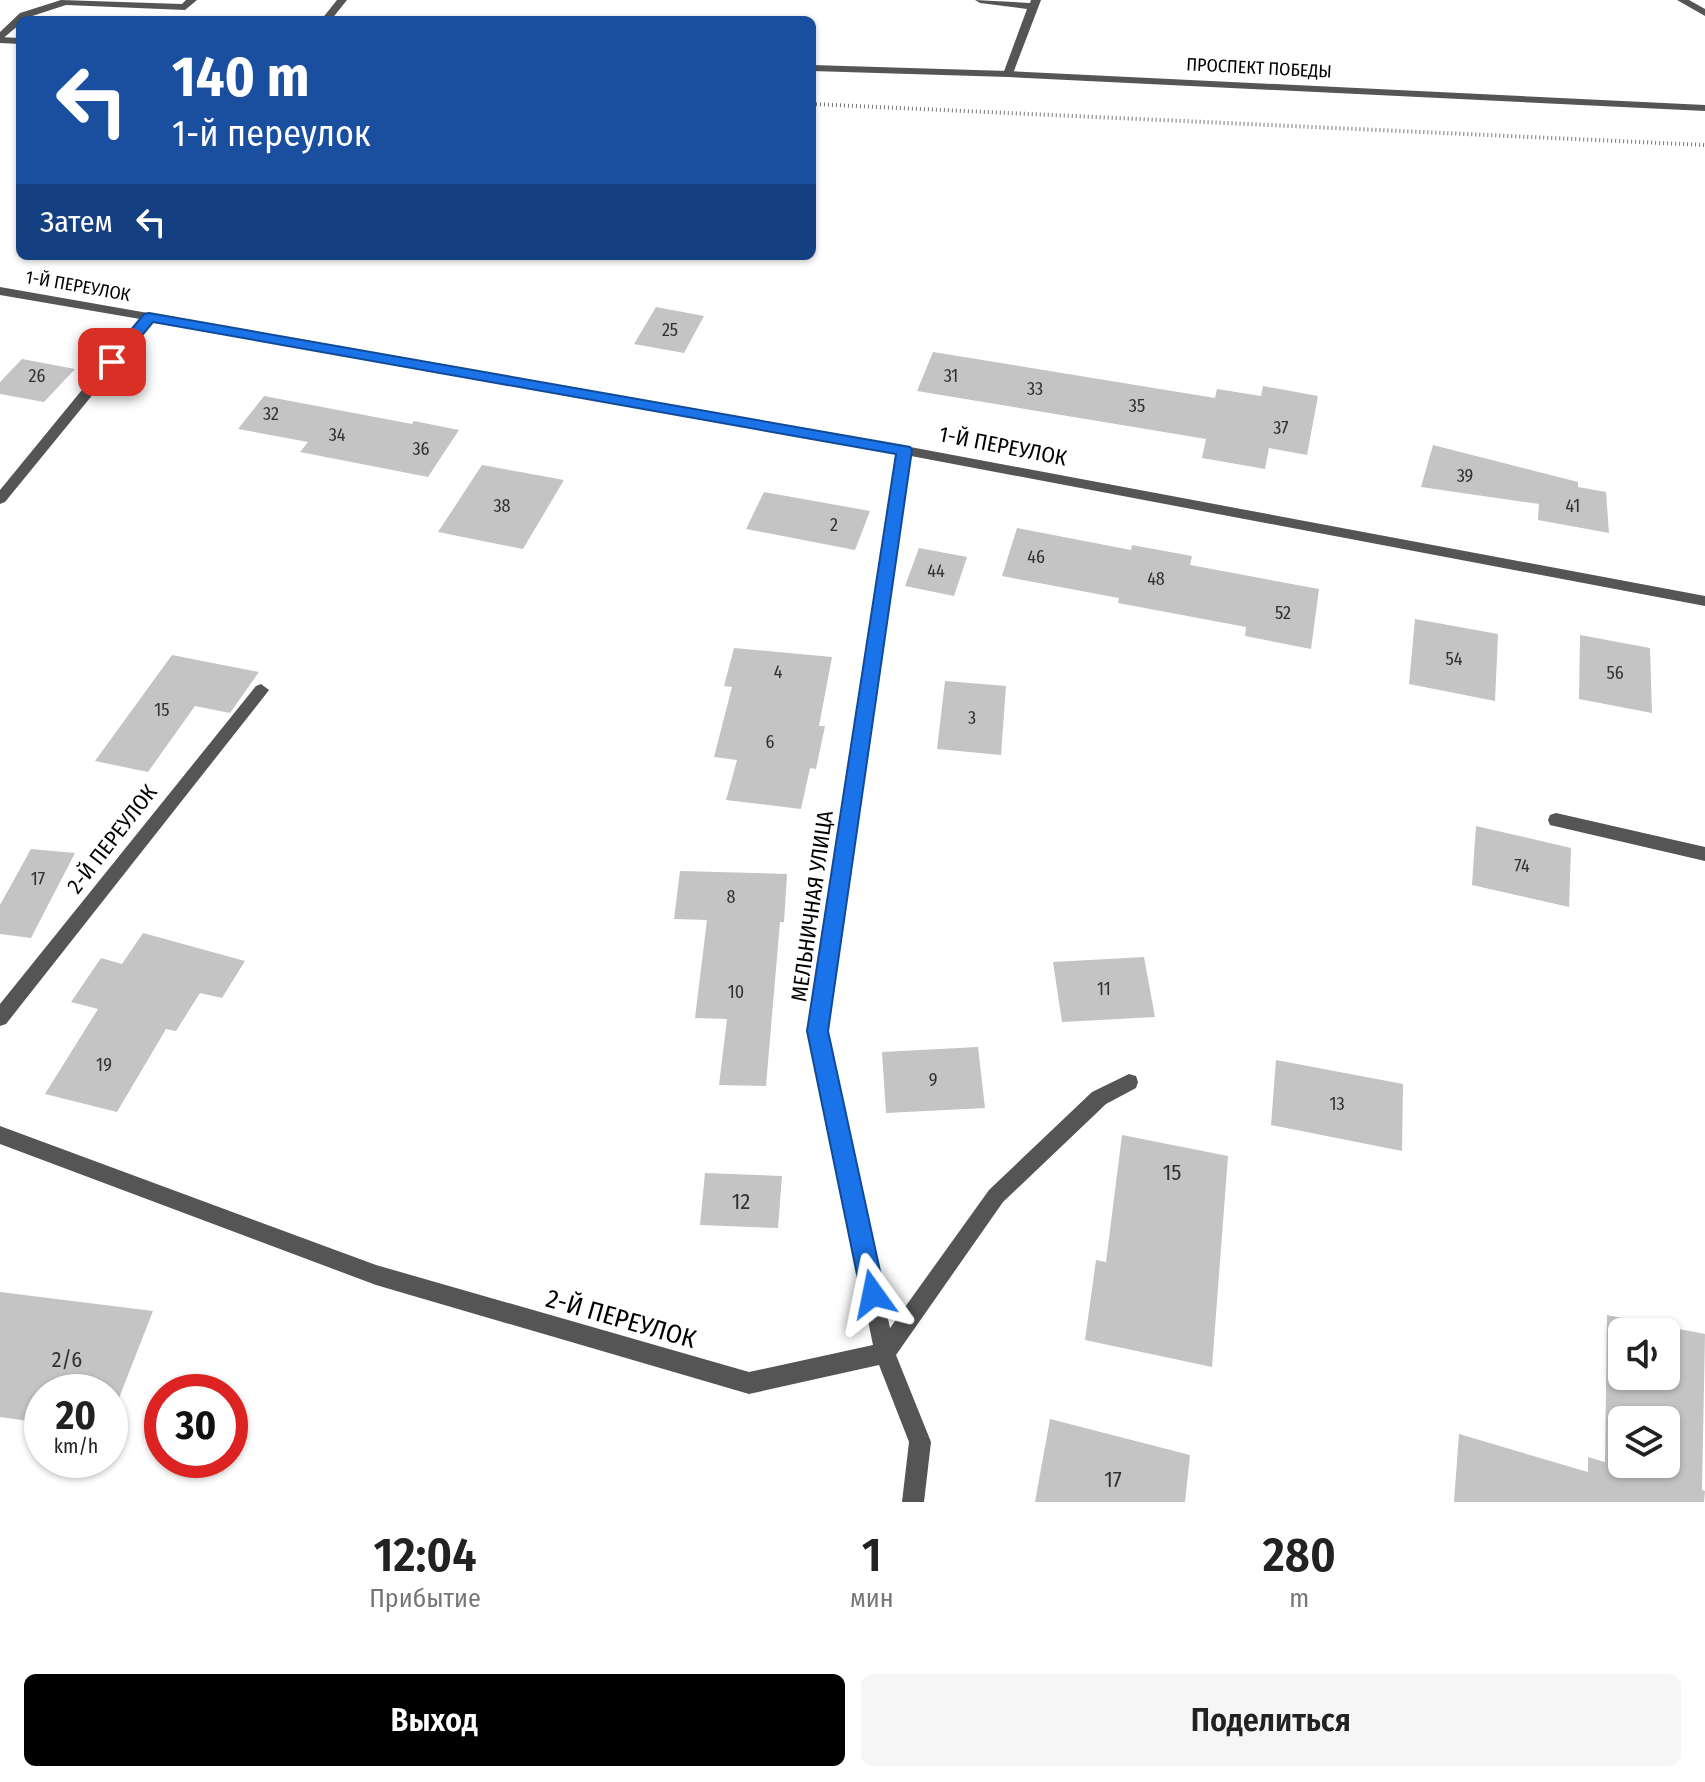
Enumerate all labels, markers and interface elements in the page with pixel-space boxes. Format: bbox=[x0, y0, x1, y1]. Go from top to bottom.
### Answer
text: 140 m bbox=[172, 44, 309, 111]
icon: left bbox=[40, 48, 144, 152]
street label: ПРОСПЕКТ ПОБЕДЫ bbox=[1186, 53, 1332, 83]
text: 1-й переулок bbox=[172, 112, 371, 156]
icon: left bbox=[129, 200, 173, 244]
text: Затем bbox=[40, 204, 113, 240]
street label: 1-Й ПЕРЕУЛОК bbox=[24, 266, 132, 306]
house number: 25 bbox=[662, 319, 678, 341]
pin bbox=[78, 328, 146, 396]
icon: arrive bbox=[90, 340, 134, 384]
house number: 26 bbox=[29, 365, 46, 387]
house number: 31 bbox=[944, 365, 958, 387]
house number: 33 bbox=[1027, 378, 1043, 400]
house number: 35 bbox=[1129, 395, 1145, 417]
house number: 32 bbox=[263, 403, 279, 425]
house number: 37 bbox=[1273, 417, 1289, 439]
street label: 1-Й ПЕРЕУЛОК bbox=[937, 420, 1069, 472]
house number: 34 bbox=[329, 424, 346, 446]
house number: 36 bbox=[412, 438, 430, 460]
house number: 39 bbox=[1457, 465, 1473, 487]
house number: 38 bbox=[493, 495, 511, 517]
house number: 41 bbox=[1566, 495, 1580, 517]
house number: 2 bbox=[830, 514, 838, 536]
house number: 46 bbox=[1027, 546, 1045, 568]
house number: 44 bbox=[927, 560, 945, 582]
house number: 48 bbox=[1147, 568, 1165, 590]
house number: 52 bbox=[1275, 602, 1291, 624]
house number: 54 bbox=[1446, 648, 1463, 670]
house number: 4 bbox=[774, 661, 783, 683]
house number: 56 bbox=[1606, 662, 1624, 684]
house number: 15 bbox=[154, 699, 170, 721]
house number: 3 bbox=[968, 707, 976, 729]
house number: 6 bbox=[766, 731, 775, 753]
street label: 2-Й ПЕРЕУЛОК bbox=[61, 779, 163, 899]
street label: МЕЛЬНИЧНАЯ УЛИЦА bbox=[785, 808, 839, 1003]
house number: 74 bbox=[1514, 855, 1530, 877]
house number: 17 bbox=[31, 868, 45, 890]
house number: 8 bbox=[727, 886, 736, 908]
house number: 11 bbox=[1097, 978, 1111, 1000]
house number: 10 bbox=[728, 981, 744, 1003]
house number: 19 bbox=[96, 1054, 112, 1076]
house number: 9 bbox=[929, 1069, 937, 1091]
house number: 13 bbox=[1329, 1093, 1345, 1115]
house number: 15 bbox=[1163, 1159, 1181, 1186]
house number: 12 bbox=[732, 1188, 750, 1215]
position arrow bbox=[831, 1252, 915, 1336]
street label: 2-Й ПЕРЕУЛОК bbox=[543, 1283, 699, 1355]
map controls bbox=[1608, 1318, 1680, 1478]
button: sound bbox=[1608, 1318, 1680, 1390]
house number: 2/6 bbox=[52, 1346, 82, 1373]
speed limit sign: 30 bbox=[144, 1374, 248, 1478]
text: 20 bbox=[56, 1392, 96, 1440]
button: layers bbox=[1608, 1406, 1680, 1478]
text: km/h bbox=[54, 1434, 98, 1458]
house number: 17 bbox=[1104, 1466, 1122, 1493]
text: 12:04 bbox=[373, 1526, 477, 1584]
text: 1 bbox=[862, 1526, 882, 1584]
text: 280 bbox=[1263, 1526, 1336, 1584]
text: Прибытие bbox=[369, 1583, 481, 1614]
text: мин bbox=[850, 1583, 894, 1614]
text: m bbox=[1289, 1583, 1309, 1614]
button: Выход bbox=[24, 1674, 845, 1766]
button: Поделиться bbox=[861, 1674, 1681, 1766]

